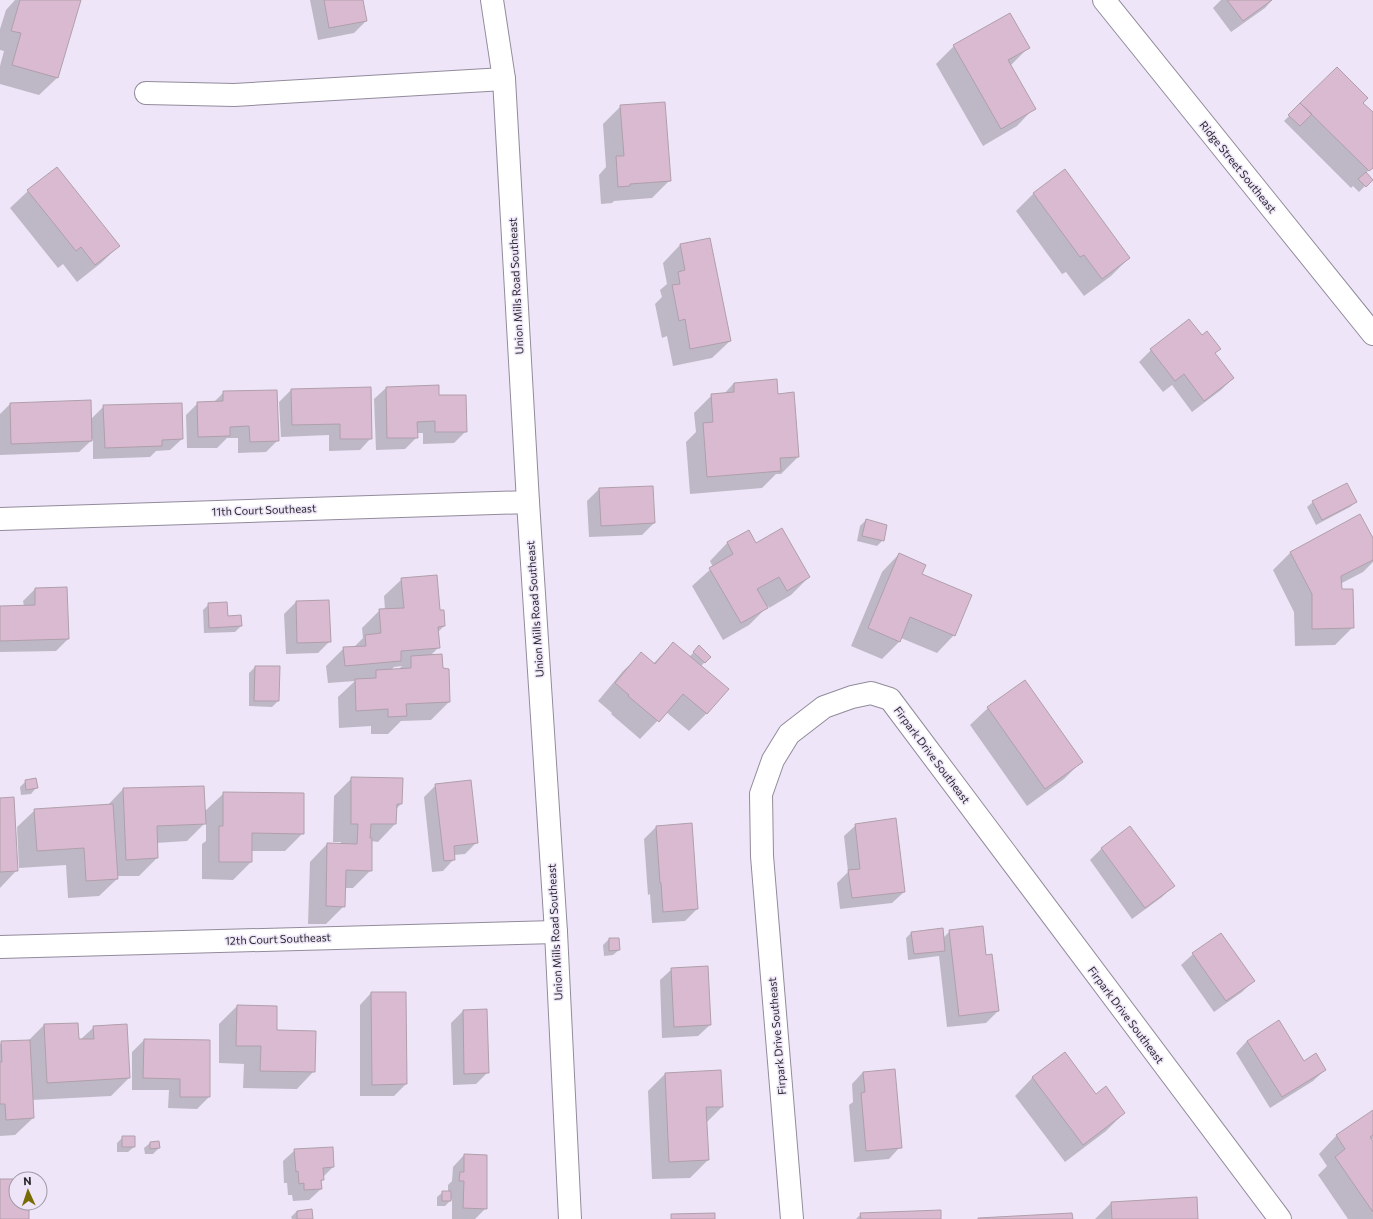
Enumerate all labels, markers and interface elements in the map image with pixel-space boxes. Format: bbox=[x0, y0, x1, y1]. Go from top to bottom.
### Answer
street label: Ridge Street Southeast bbox=[1197, 118, 1280, 216]
street label: Union Mills Road Southeast bbox=[505, 217, 526, 355]
street label: 11th Court Southeast bbox=[211, 501, 317, 518]
street label: Union Mills Road Southeast bbox=[523, 540, 546, 678]
street label: Firpark Drive Southeast bbox=[892, 704, 973, 806]
street label: Union Mills Road Southeast bbox=[544, 863, 565, 1001]
street label: 12th Court Southeast bbox=[225, 930, 332, 947]
street label: Firpark Drive Southeast bbox=[1086, 964, 1167, 1066]
street label: Firpark Drive Southeast bbox=[765, 976, 788, 1095]
north arrow bbox=[8, 1171, 48, 1211]
text: N bbox=[23, 1174, 32, 1187]

